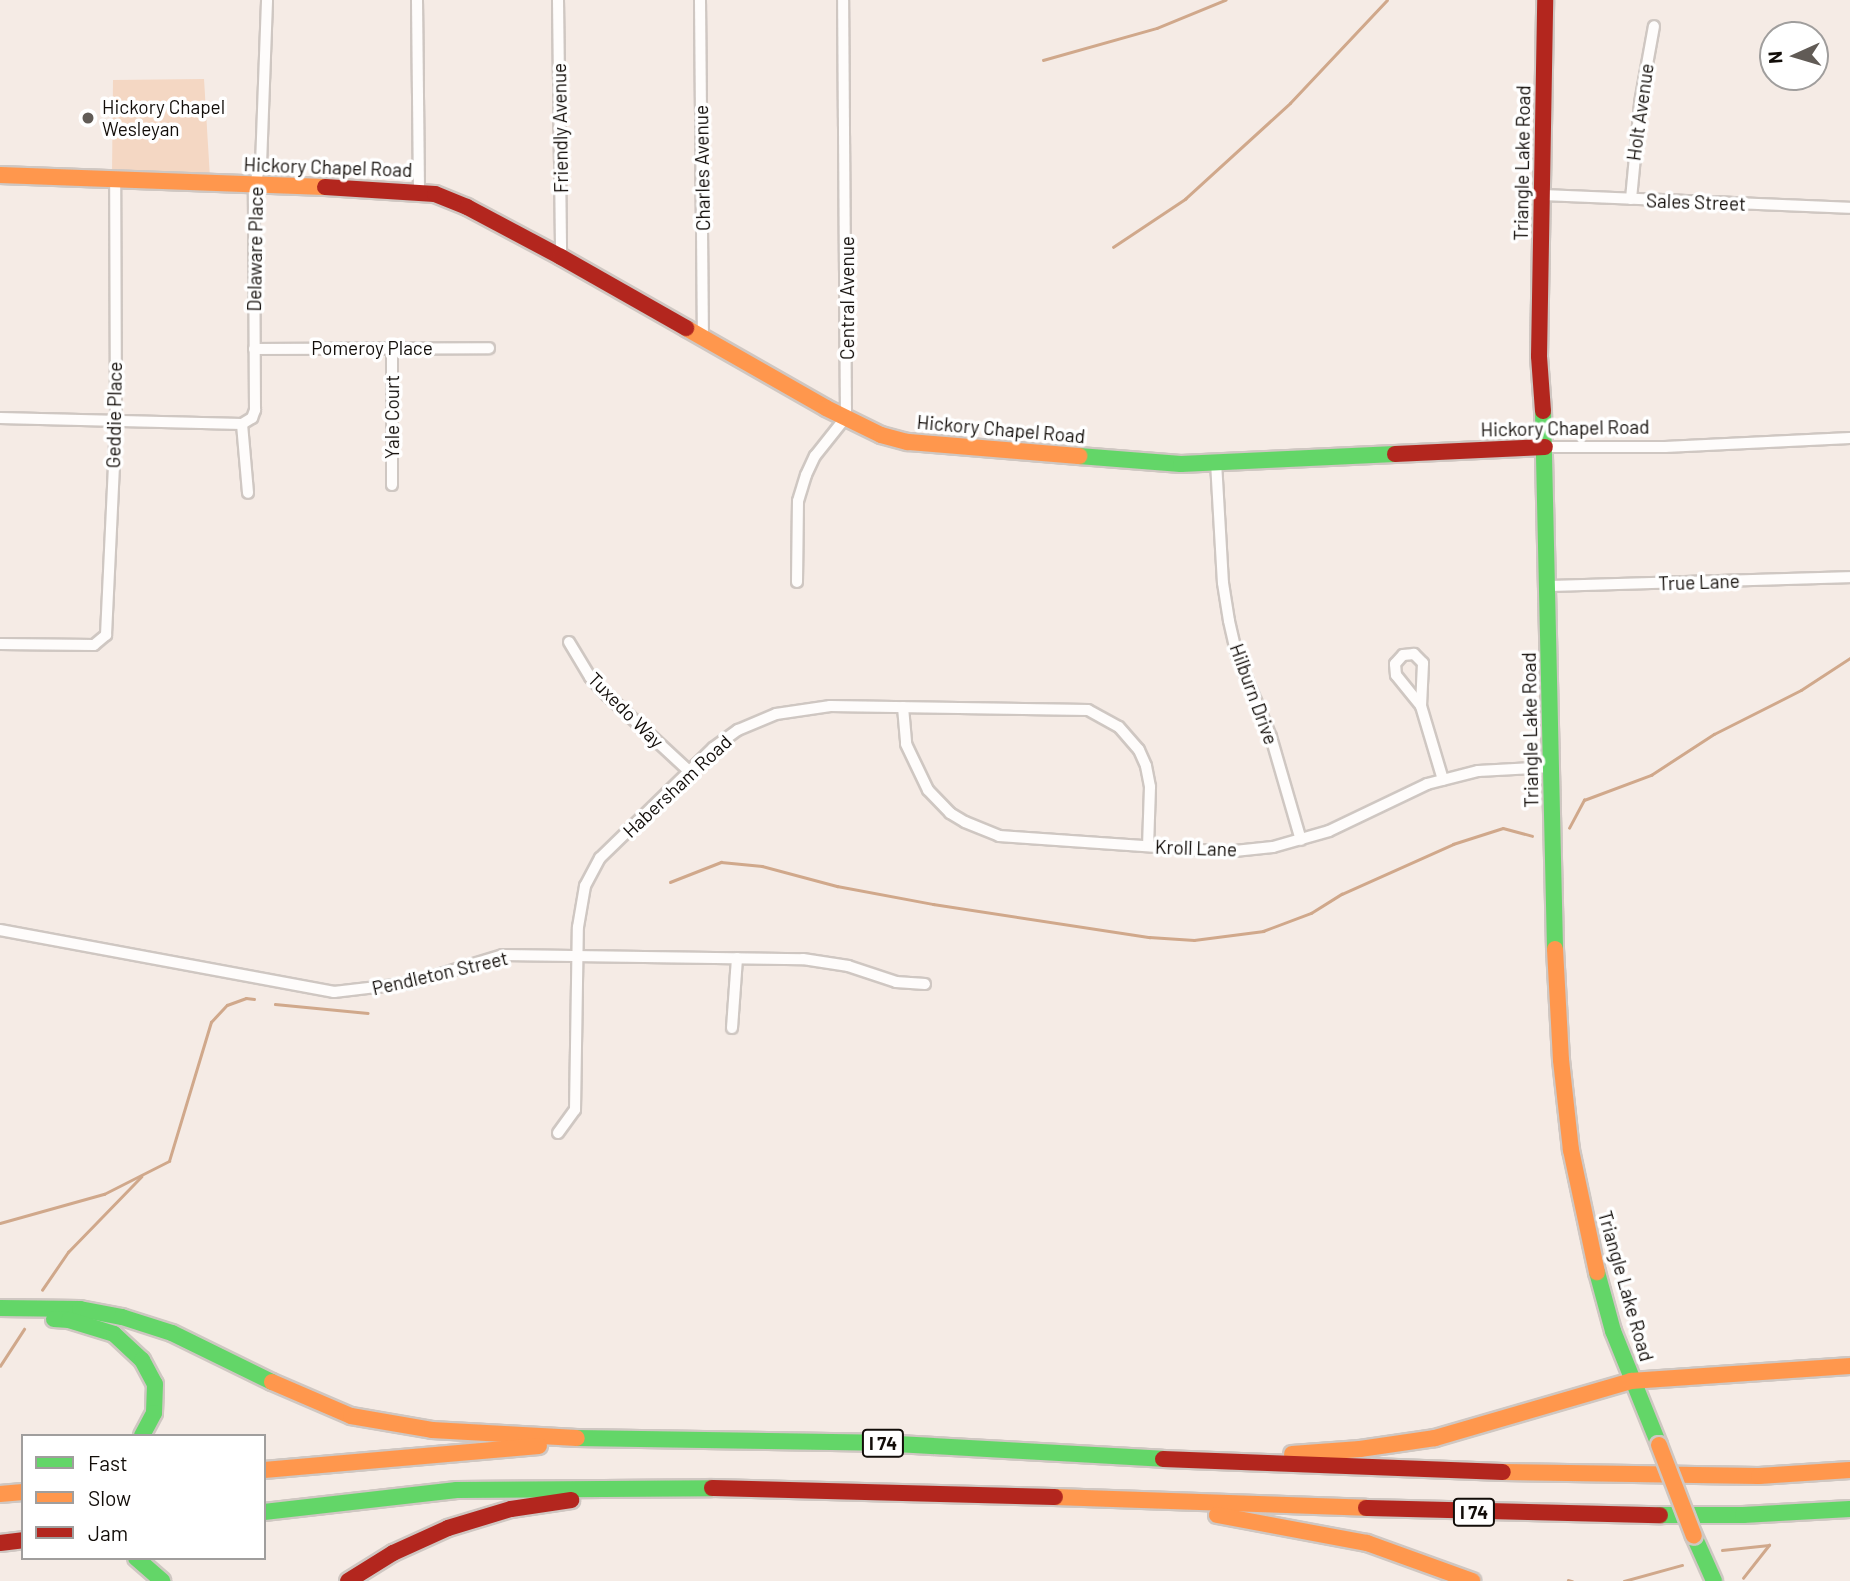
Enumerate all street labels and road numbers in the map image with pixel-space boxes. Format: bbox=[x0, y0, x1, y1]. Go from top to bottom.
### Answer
street label: Holt Avenue bbox=[1622, 62, 1658, 162]
street label: Friendly Avenue bbox=[547, 63, 573, 193]
street label: Triangle Lake Road bbox=[1509, 85, 1535, 241]
street label: Charles Avenue bbox=[690, 105, 714, 231]
street label: Hickory Chapel Road bbox=[243, 153, 413, 181]
street label: Delaware Place bbox=[243, 186, 267, 312]
street label: Sales Street bbox=[1646, 189, 1746, 215]
street label: Central Avenue bbox=[836, 236, 858, 360]
street label: Pomeroy Place bbox=[311, 337, 433, 359]
street label: Geddie Place bbox=[102, 362, 126, 468]
street label: Yale Court bbox=[381, 375, 403, 459]
street label: Hickory Chapel Road bbox=[916, 410, 1086, 448]
street label: Hickory Chapel Road bbox=[1480, 415, 1650, 441]
street label: True Lane bbox=[1658, 569, 1740, 595]
street label: Hilburn Drive bbox=[1225, 641, 1283, 747]
street label: Triangle Lake Road bbox=[1517, 652, 1543, 808]
street label: Tuxedo Way bbox=[583, 667, 669, 753]
street label: Habersham Road bbox=[618, 730, 736, 842]
street label: Kroll Lane bbox=[1155, 835, 1237, 861]
street label: Pendleton Street bbox=[370, 946, 510, 1000]
street label: Triangle Lake Road bbox=[1594, 1208, 1658, 1364]
road number: I 74 bbox=[860, 1428, 906, 1458]
road number: I 74 bbox=[1451, 1498, 1497, 1526]

